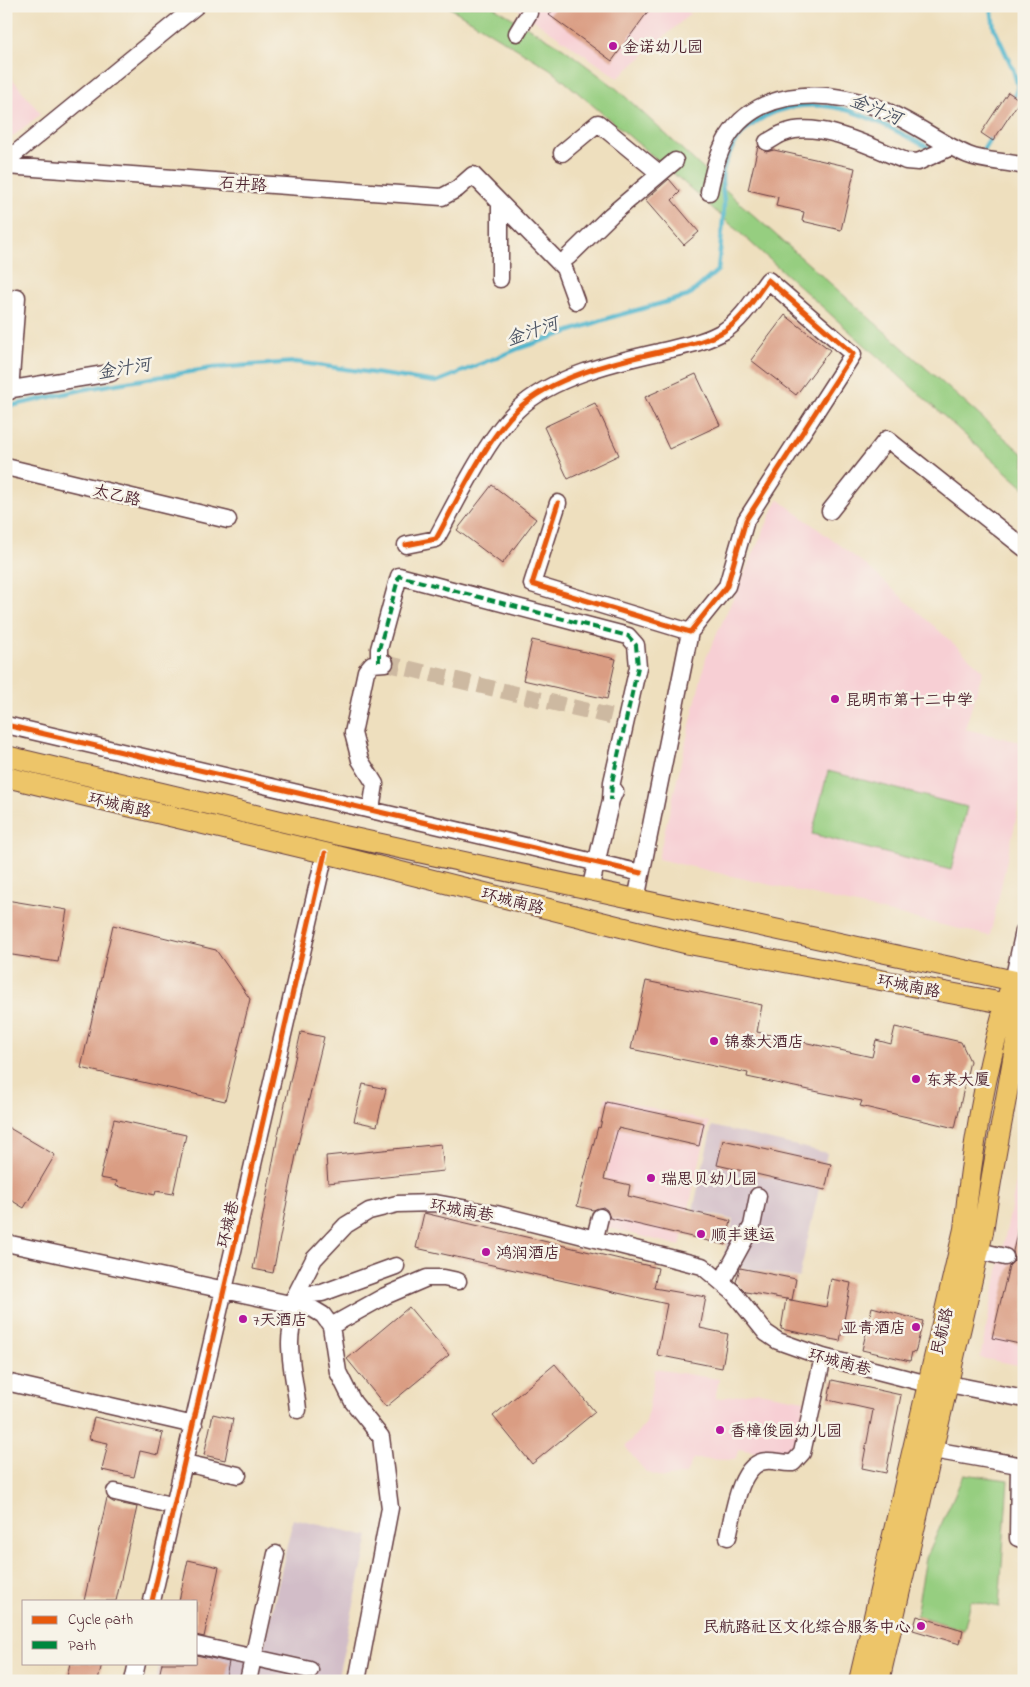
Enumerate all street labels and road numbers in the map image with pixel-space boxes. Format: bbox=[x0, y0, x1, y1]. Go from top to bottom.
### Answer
street label: 石井路 bbox=[218, 171, 268, 199]
street label: 太乙路 bbox=[90, 479, 143, 513]
street label: 环城南路 bbox=[86, 787, 153, 825]
street label: 环城南路 bbox=[479, 883, 546, 921]
street label: 环城南路 bbox=[875, 969, 942, 1005]
street label: 环城南巷 bbox=[428, 1194, 495, 1228]
street label: 环城巷 bbox=[212, 1198, 246, 1251]
street label: 民航路 bbox=[926, 1305, 960, 1358]
street label: 环城南巷 bbox=[805, 1343, 874, 1383]

